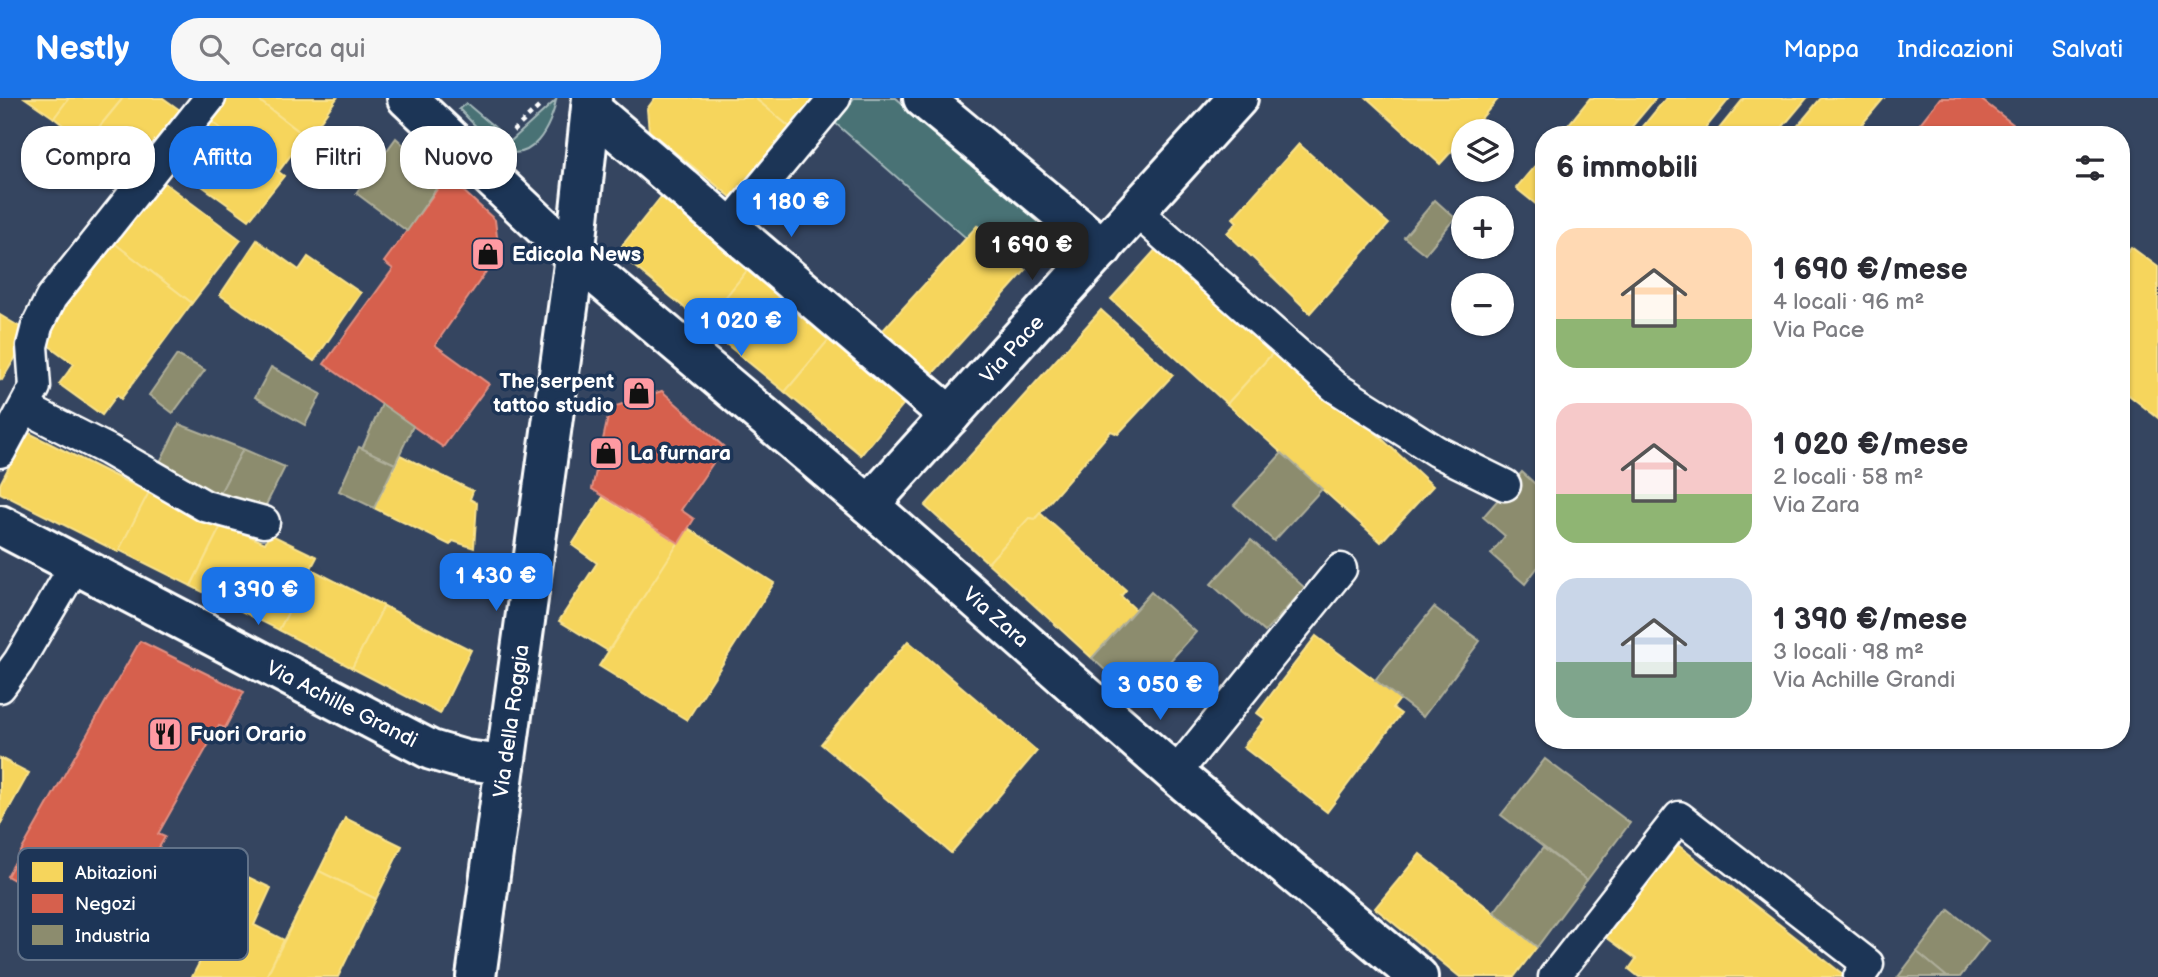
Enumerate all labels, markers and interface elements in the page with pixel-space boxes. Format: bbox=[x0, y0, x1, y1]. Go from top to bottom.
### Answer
search box bbox=[171, 18, 661, 81]
text: Nestly bbox=[35, 29, 129, 69]
icon: search bbox=[195, 30, 233, 68]
text: Cerca qui bbox=[251, 34, 366, 65]
text: Mappa bbox=[1783, 35, 1859, 64]
text: Indicazioni bbox=[1897, 35, 2014, 64]
text: Salvati bbox=[2052, 35, 2123, 64]
map controls bbox=[1451, 119, 1514, 336]
button: layers bbox=[1451, 119, 1514, 182]
chip: Compra bbox=[21, 126, 155, 189]
chip: Affitta bbox=[169, 126, 277, 189]
chip: Filtri bbox=[291, 126, 386, 189]
chip: Nuovo bbox=[400, 126, 517, 189]
icon: filters bbox=[2071, 149, 2109, 187]
text: 6 immobili bbox=[1556, 150, 1698, 186]
pin: 1 180 € bbox=[726, 180, 856, 239]
text: 1 180 € bbox=[752, 188, 830, 216]
button: + bbox=[1451, 196, 1514, 259]
pin: 1 690 € bbox=[967, 222, 1097, 282]
text: 1 690 € bbox=[991, 231, 1073, 259]
shop icon: Edicola News bbox=[469, 235, 507, 273]
place label: Edicola News bbox=[512, 242, 641, 267]
text: 1 690 €/mese bbox=[1773, 252, 1968, 288]
icon: home bbox=[1612, 256, 1696, 340]
button: − bbox=[1451, 273, 1514, 336]
text: 4 locali · 96 m² bbox=[1773, 288, 1925, 316]
pin: 1 020 € bbox=[676, 299, 806, 358]
text: 1 020 € bbox=[700, 307, 782, 335]
street label: Via Pace bbox=[975, 310, 1050, 389]
text: Via Pace bbox=[1773, 316, 1864, 344]
place label: The serpent tattoo studio bbox=[492, 369, 614, 418]
shop icon: The serpent tattoo studio bbox=[620, 374, 658, 412]
text: 1 020 €/mese bbox=[1773, 427, 1968, 463]
icon: home bbox=[1612, 431, 1696, 515]
shop icon: La furnara bbox=[587, 434, 625, 472]
place label: La furnara bbox=[630, 441, 731, 466]
text: 2 locali · 58 m² bbox=[1773, 463, 1923, 491]
text: Via Zara bbox=[1773, 491, 1860, 519]
pin: 1 430 € bbox=[431, 554, 561, 613]
text: 1 430 € bbox=[456, 562, 536, 590]
pin: 1 390 € bbox=[193, 568, 323, 627]
text: 1 390 € bbox=[218, 576, 298, 604]
street label: Via Zara bbox=[958, 582, 1034, 653]
text: 1 390 €/mese bbox=[1773, 602, 1967, 638]
icon: home bbox=[1612, 606, 1696, 690]
text: 3 locali · 98 m² bbox=[1773, 638, 1924, 666]
street label: Via della Roggia bbox=[488, 643, 535, 799]
street label: Via Achille Grandi bbox=[262, 656, 422, 753]
pin: 3 050 € bbox=[1095, 662, 1225, 722]
text: Via Achille Grandi bbox=[1773, 666, 1955, 694]
text: 3 050 € bbox=[1117, 671, 1203, 699]
restaurant icon: Fuori Orario bbox=[146, 715, 184, 753]
place label: Fuori Orario bbox=[190, 722, 306, 747]
legend bbox=[18, 848, 248, 960]
text: Abitazioni bbox=[75, 862, 157, 885]
text: Negozi bbox=[75, 893, 136, 916]
text: Industria bbox=[75, 925, 150, 948]

